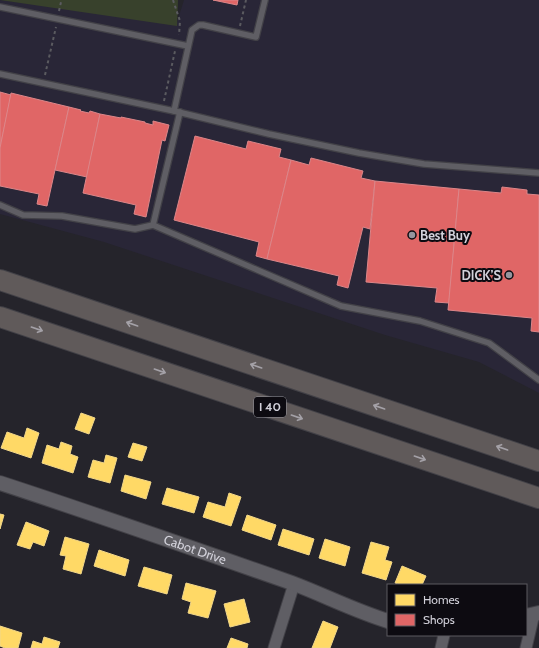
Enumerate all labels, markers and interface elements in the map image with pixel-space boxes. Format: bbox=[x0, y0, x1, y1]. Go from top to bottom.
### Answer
place label: Best Buy bbox=[420, 227, 470, 243]
marker: Best Buy bbox=[407, 230, 417, 240]
place label: DICK’S bbox=[461, 267, 501, 283]
marker: DICK’S bbox=[504, 270, 514, 280]
one-way arrow bbox=[126, 320, 139, 327]
one-way arrow bbox=[30, 326, 43, 333]
one-way arrow bbox=[250, 361, 262, 369]
one-way arrow bbox=[154, 367, 166, 375]
road number: I 40 bbox=[254, 397, 286, 417]
one-way arrow bbox=[372, 403, 385, 410]
one-way arrow bbox=[290, 413, 302, 421]
one-way arrow bbox=[496, 444, 509, 451]
one-way arrow bbox=[413, 455, 426, 462]
street label: Cabot Drive bbox=[162, 531, 229, 567]
legend bbox=[387, 584, 527, 636]
text: Homes bbox=[423, 592, 460, 607]
text: Shops bbox=[423, 612, 455, 627]

